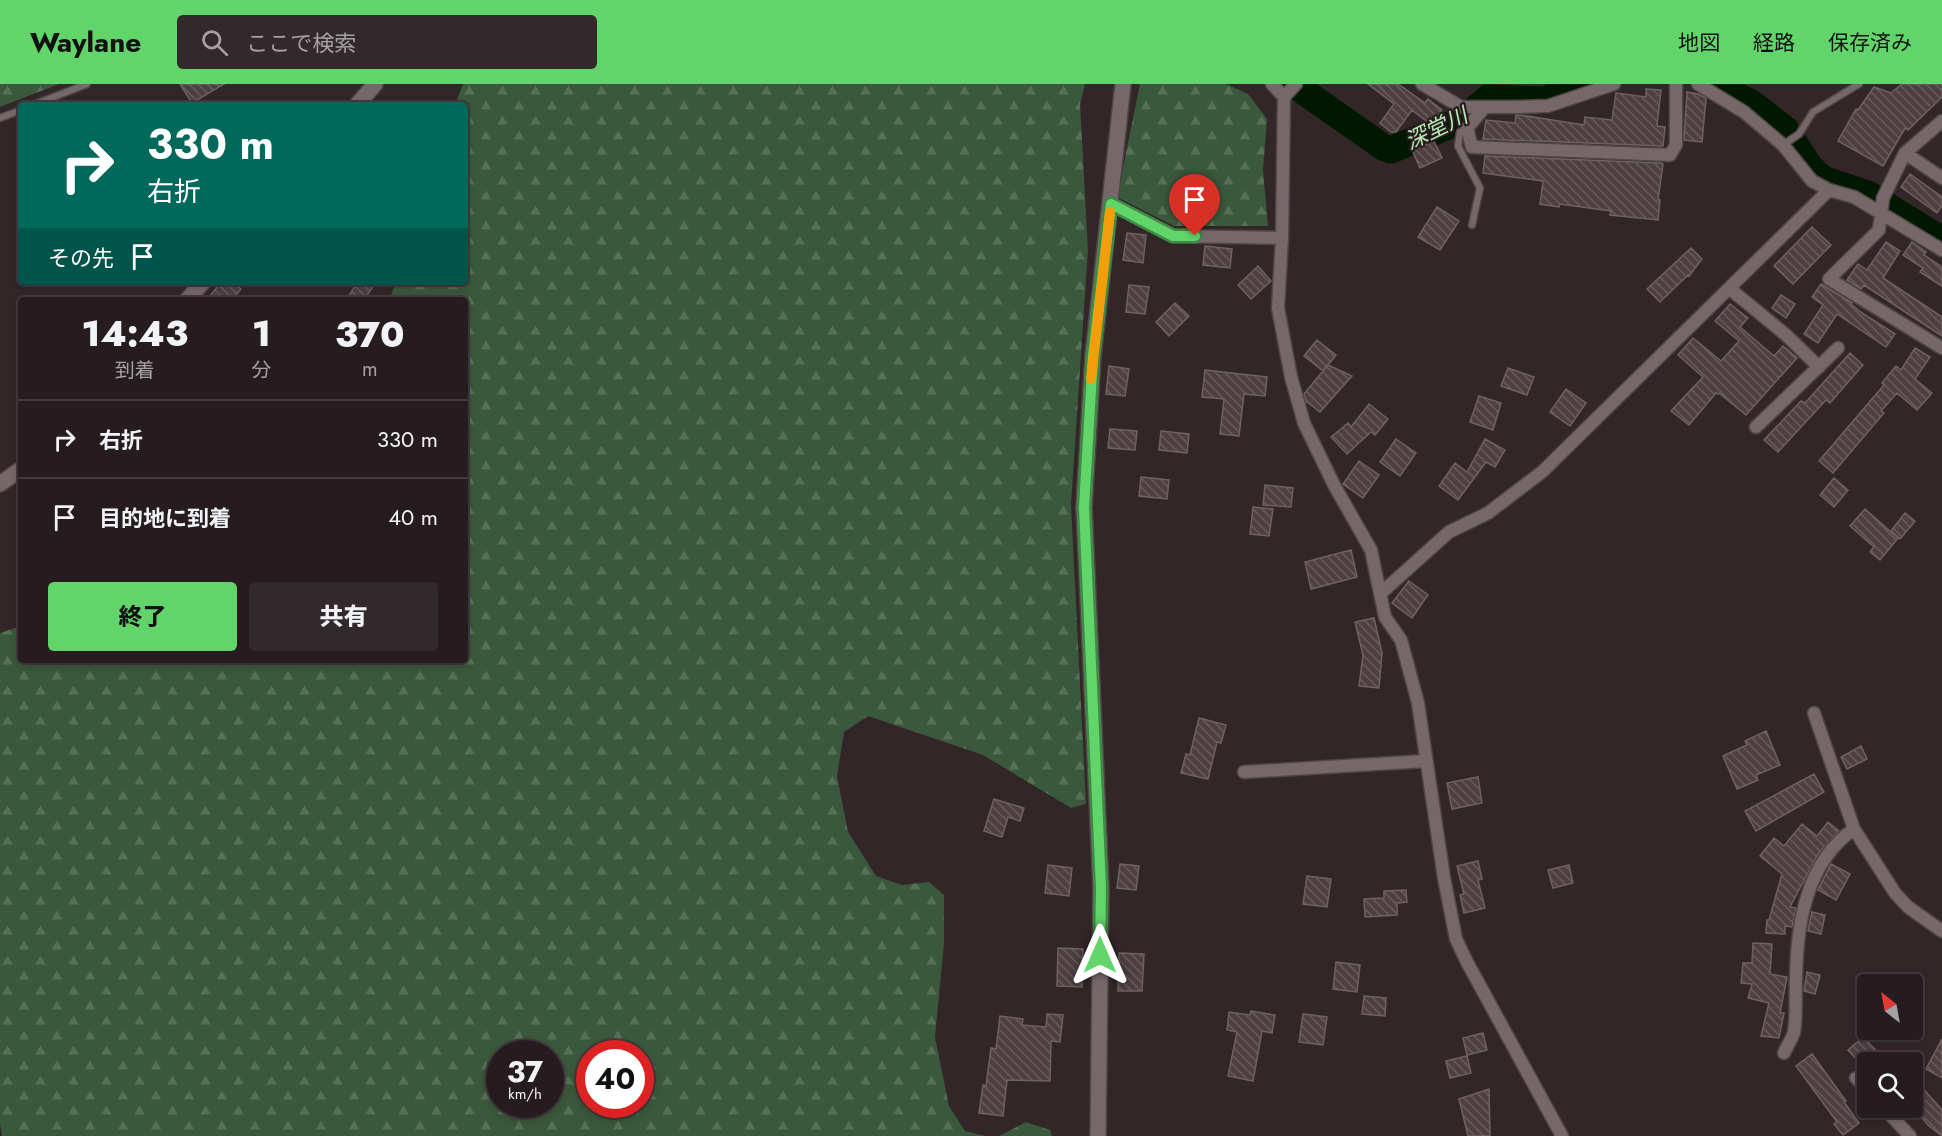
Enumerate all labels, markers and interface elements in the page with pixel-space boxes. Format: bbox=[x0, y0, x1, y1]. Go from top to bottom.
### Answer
search box bbox=[177, 15, 597, 69]
text: Waylane bbox=[30, 22, 141, 63]
icon: search bbox=[198, 26, 231, 59]
text: ここで検索 bbox=[246, 27, 356, 59]
text: 地図 bbox=[1678, 28, 1720, 58]
text: 経路 bbox=[1753, 28, 1795, 58]
text: 保存済み bbox=[1828, 28, 1912, 58]
water label: 深堂川 bbox=[1399, 98, 1474, 157]
text: 330 m bbox=[147, 114, 274, 175]
icon: right bbox=[48, 126, 126, 204]
text: 右折 bbox=[147, 172, 201, 211]
pin bbox=[1169, 174, 1220, 236]
icon: arrive bbox=[1178, 183, 1211, 216]
icon: arrive bbox=[126, 240, 159, 273]
text: その先 bbox=[48, 242, 114, 274]
text: 14:43 bbox=[81, 307, 188, 359]
text: 1 bbox=[252, 307, 271, 359]
text: 370 bbox=[335, 308, 405, 360]
text: m bbox=[362, 355, 378, 384]
text: 到着 bbox=[115, 356, 155, 385]
text: 分 bbox=[251, 356, 271, 385]
icon: right bbox=[48, 423, 81, 456]
text: 330 m bbox=[377, 423, 438, 455]
text: 右折 bbox=[99, 424, 143, 456]
icon: arrive bbox=[48, 501, 81, 534]
text: 40 m bbox=[388, 501, 438, 533]
text: 目的地に到着 bbox=[99, 502, 231, 534]
button: 終了 bbox=[48, 582, 237, 651]
button: 共有 bbox=[249, 582, 438, 651]
position arrow bbox=[1068, 923, 1132, 987]
north arrow bbox=[1857, 974, 1923, 1040]
map controls bbox=[1857, 974, 1923, 1118]
speed limit sign: 40 bbox=[576, 1040, 654, 1118]
text: 37 bbox=[507, 1050, 543, 1093]
button: search bbox=[1857, 1052, 1923, 1118]
text: km/h bbox=[508, 1083, 542, 1105]

